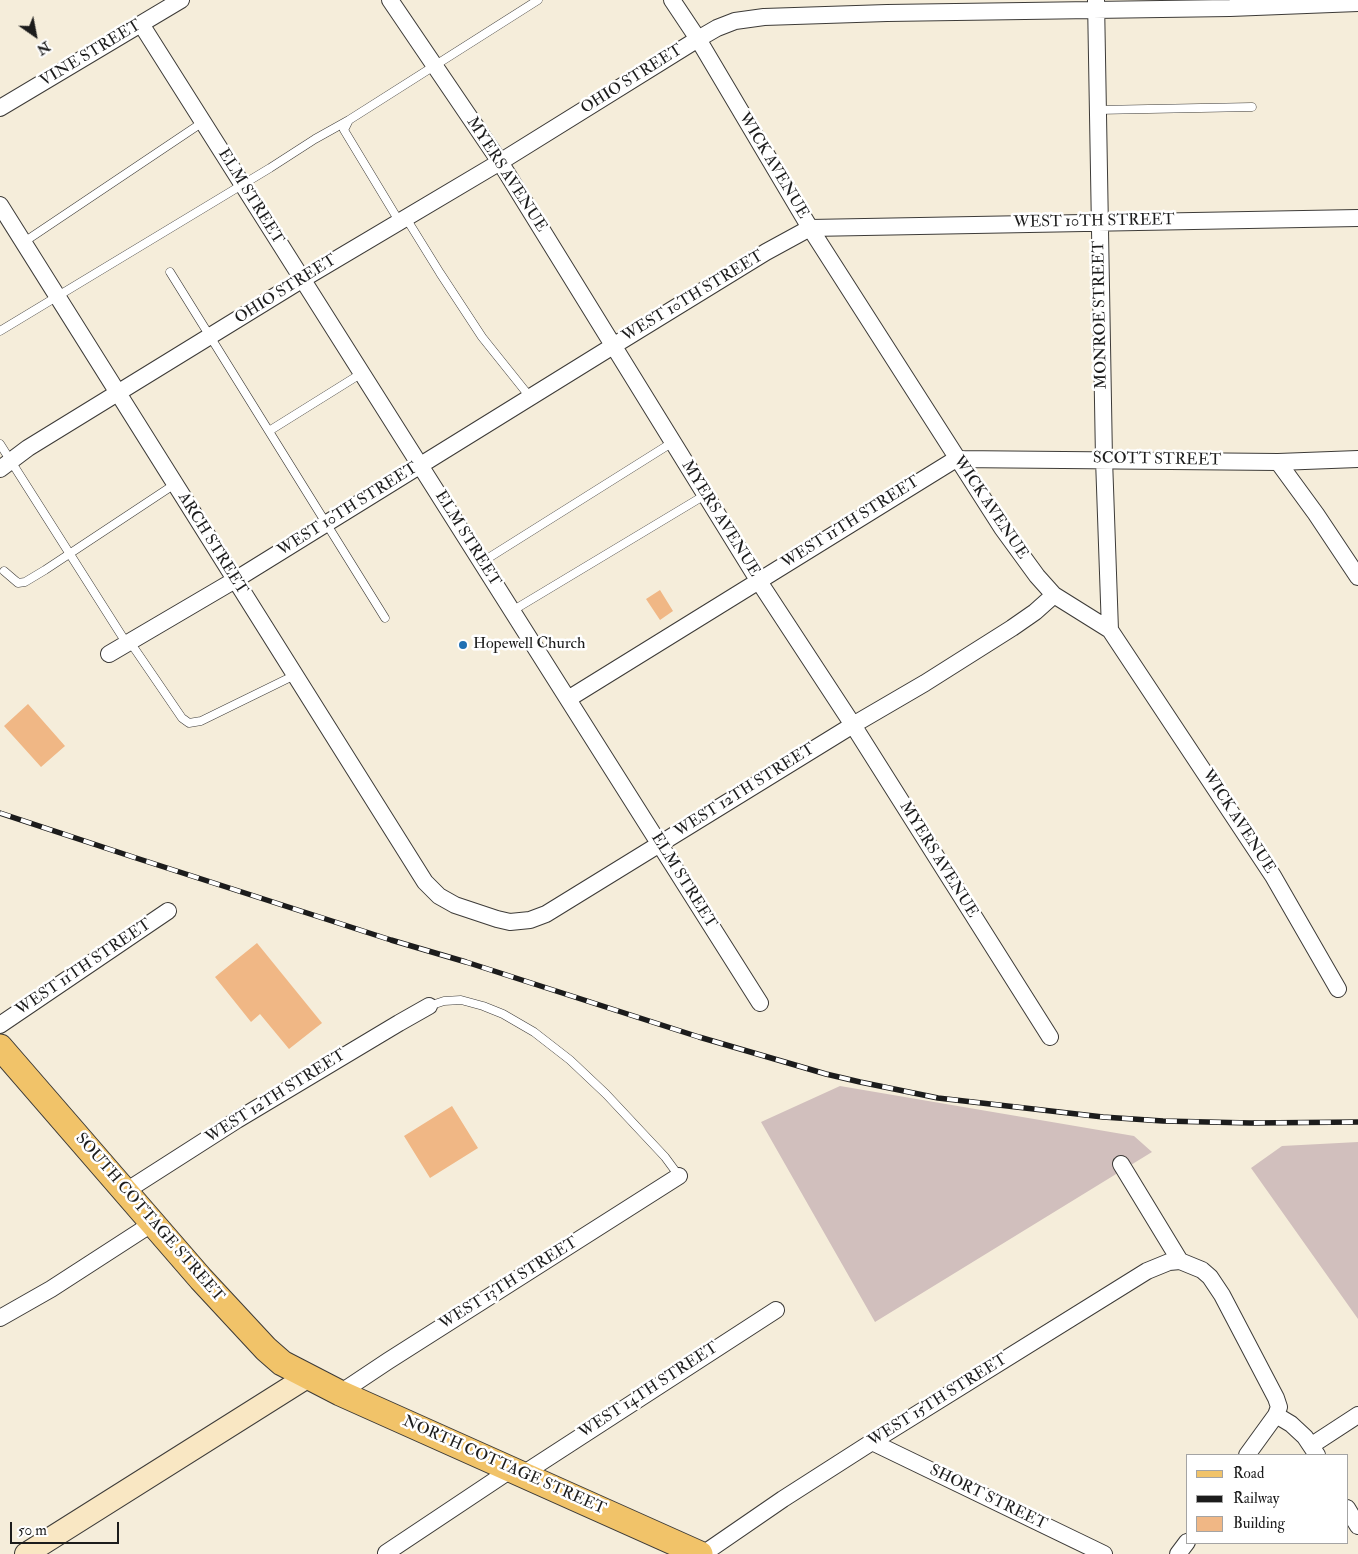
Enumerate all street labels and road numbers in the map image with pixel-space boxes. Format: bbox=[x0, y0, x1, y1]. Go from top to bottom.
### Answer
street label: VINE STREET bbox=[37, 16, 145, 92]
street label: OHIO STREET bbox=[578, 41, 686, 119]
street label: WICK AVENUE bbox=[734, 110, 812, 222]
street label: MYERS AVENUE bbox=[462, 114, 550, 236]
street label: ELM STREET bbox=[213, 146, 287, 248]
street label: WEST 10TH STREET bbox=[1013, 211, 1175, 233]
street label: MONROE STREET bbox=[1090, 241, 1112, 389]
street label: WEST 10TH STREET bbox=[619, 247, 767, 347]
street label: OHIO STREET bbox=[232, 251, 340, 329]
street label: SCOTT STREET bbox=[1093, 449, 1221, 471]
street label: WICK AVENUE bbox=[948, 453, 1032, 563]
street label: MYERS AVENUE bbox=[677, 457, 763, 581]
street label: WEST 10TH STREET bbox=[275, 459, 421, 561]
street label: WEST 11TH STREET bbox=[779, 473, 923, 573]
street label: ELM STREET bbox=[430, 488, 504, 590]
street label: ARCH STREET bbox=[173, 489, 251, 599]
street label: WEST 12TH STREET bbox=[672, 740, 818, 842]
street label: WICK AVENUE bbox=[1197, 766, 1279, 878]
street label: MYERS AVENUE bbox=[895, 798, 981, 922]
street label: ELM STREET bbox=[646, 830, 720, 932]
street label: WEST 11TH STREET bbox=[13, 916, 155, 1020]
street label: WEST 12TH STREET bbox=[203, 1046, 349, 1148]
street label: SOUTH COTTAGE STREET bbox=[70, 1130, 228, 1306]
street label: WEST 13TH STREET bbox=[436, 1234, 582, 1334]
street label: WEST 14TH STREET bbox=[576, 1339, 722, 1443]
street label: WEST 15TH STREET bbox=[865, 1350, 1011, 1452]
street label: NORTH COTTAGE STREET bbox=[400, 1412, 608, 1520]
street label: SHORT STREET bbox=[926, 1461, 1050, 1535]

